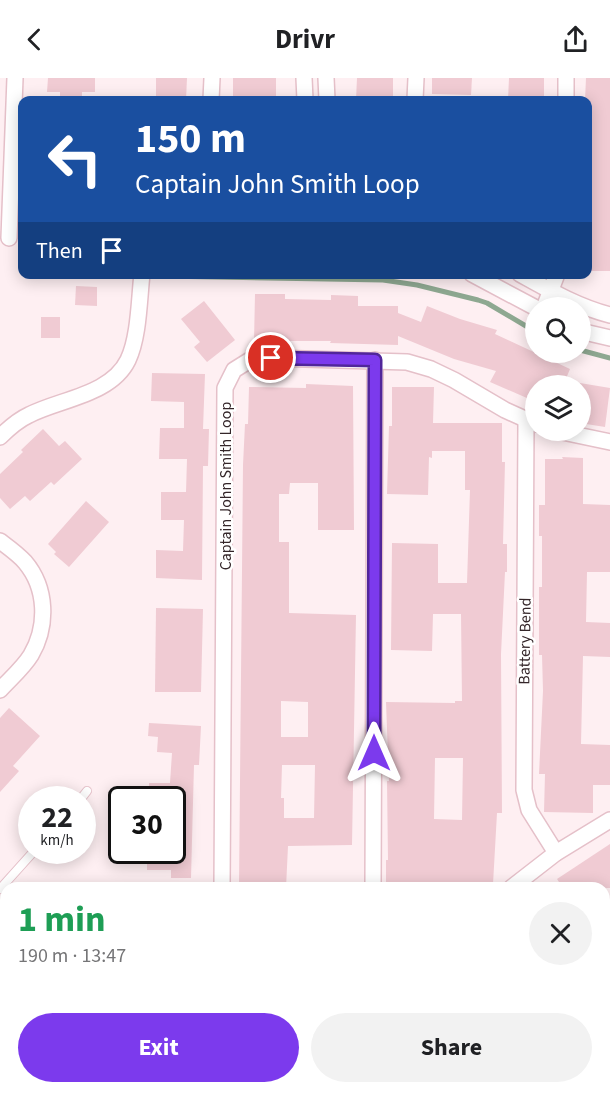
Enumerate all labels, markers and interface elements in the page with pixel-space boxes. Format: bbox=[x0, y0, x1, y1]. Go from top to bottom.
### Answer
text: Drivr bbox=[275, 20, 335, 59]
icon: back bbox=[18, 23, 51, 56]
icon: share bbox=[559, 23, 592, 56]
text: 150 m bbox=[135, 109, 246, 169]
icon: left bbox=[36, 120, 114, 198]
text: Captain John Smith Loop bbox=[135, 165, 420, 204]
icon: arrive bbox=[95, 234, 128, 267]
text: Then bbox=[36, 235, 83, 267]
map controls bbox=[525, 297, 591, 441]
button: search bbox=[525, 297, 591, 363]
pin bbox=[245, 332, 296, 383]
icon: arrive bbox=[254, 341, 287, 374]
button: layers bbox=[525, 375, 591, 441]
street label: Captain John Smith Loop bbox=[215, 402, 237, 570]
street label: Battery Bend bbox=[513, 597, 537, 685]
position arrow bbox=[342, 721, 406, 785]
speed limit sign: 30 bbox=[108, 786, 186, 864]
text: 22 bbox=[41, 796, 73, 839]
text: km/h bbox=[40, 830, 74, 851]
text: 1 min bbox=[18, 894, 106, 945]
button: close bbox=[529, 902, 592, 965]
text: 190 m · 13:47 bbox=[18, 942, 126, 970]
button: Exit bbox=[18, 1013, 299, 1082]
button: Share bbox=[311, 1013, 592, 1082]

